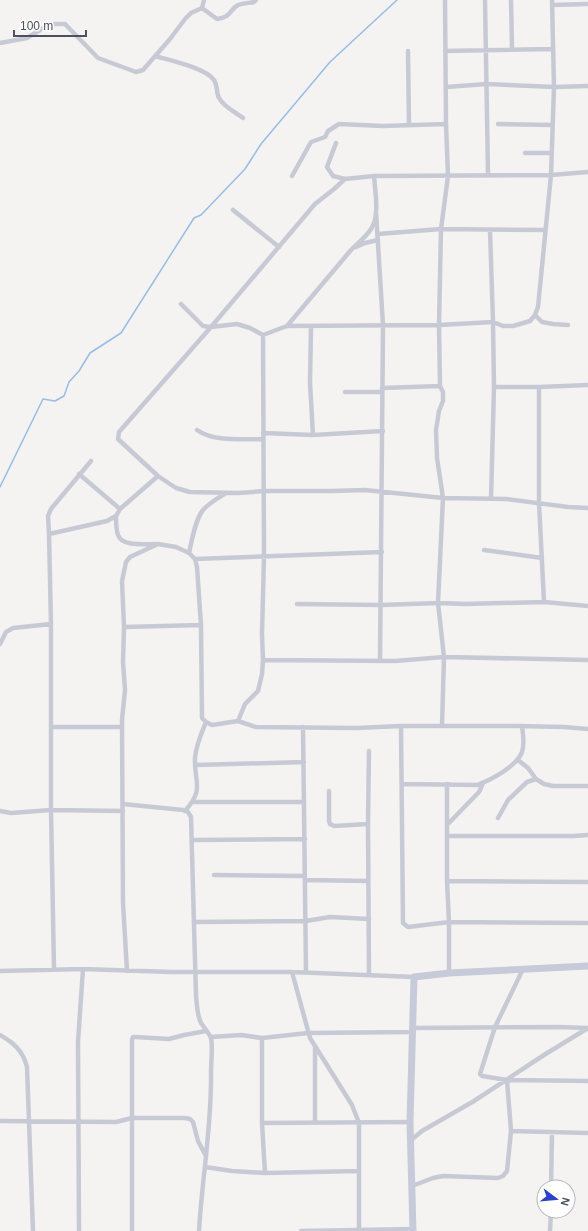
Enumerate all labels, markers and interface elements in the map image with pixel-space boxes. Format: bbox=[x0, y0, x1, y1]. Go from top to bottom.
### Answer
scale bar bbox=[14, 12, 86, 38]
text: 100 m bbox=[20, 19, 53, 33]
north arrow bbox=[536, 1179, 576, 1219]
text: N bbox=[559, 1196, 572, 1207]

